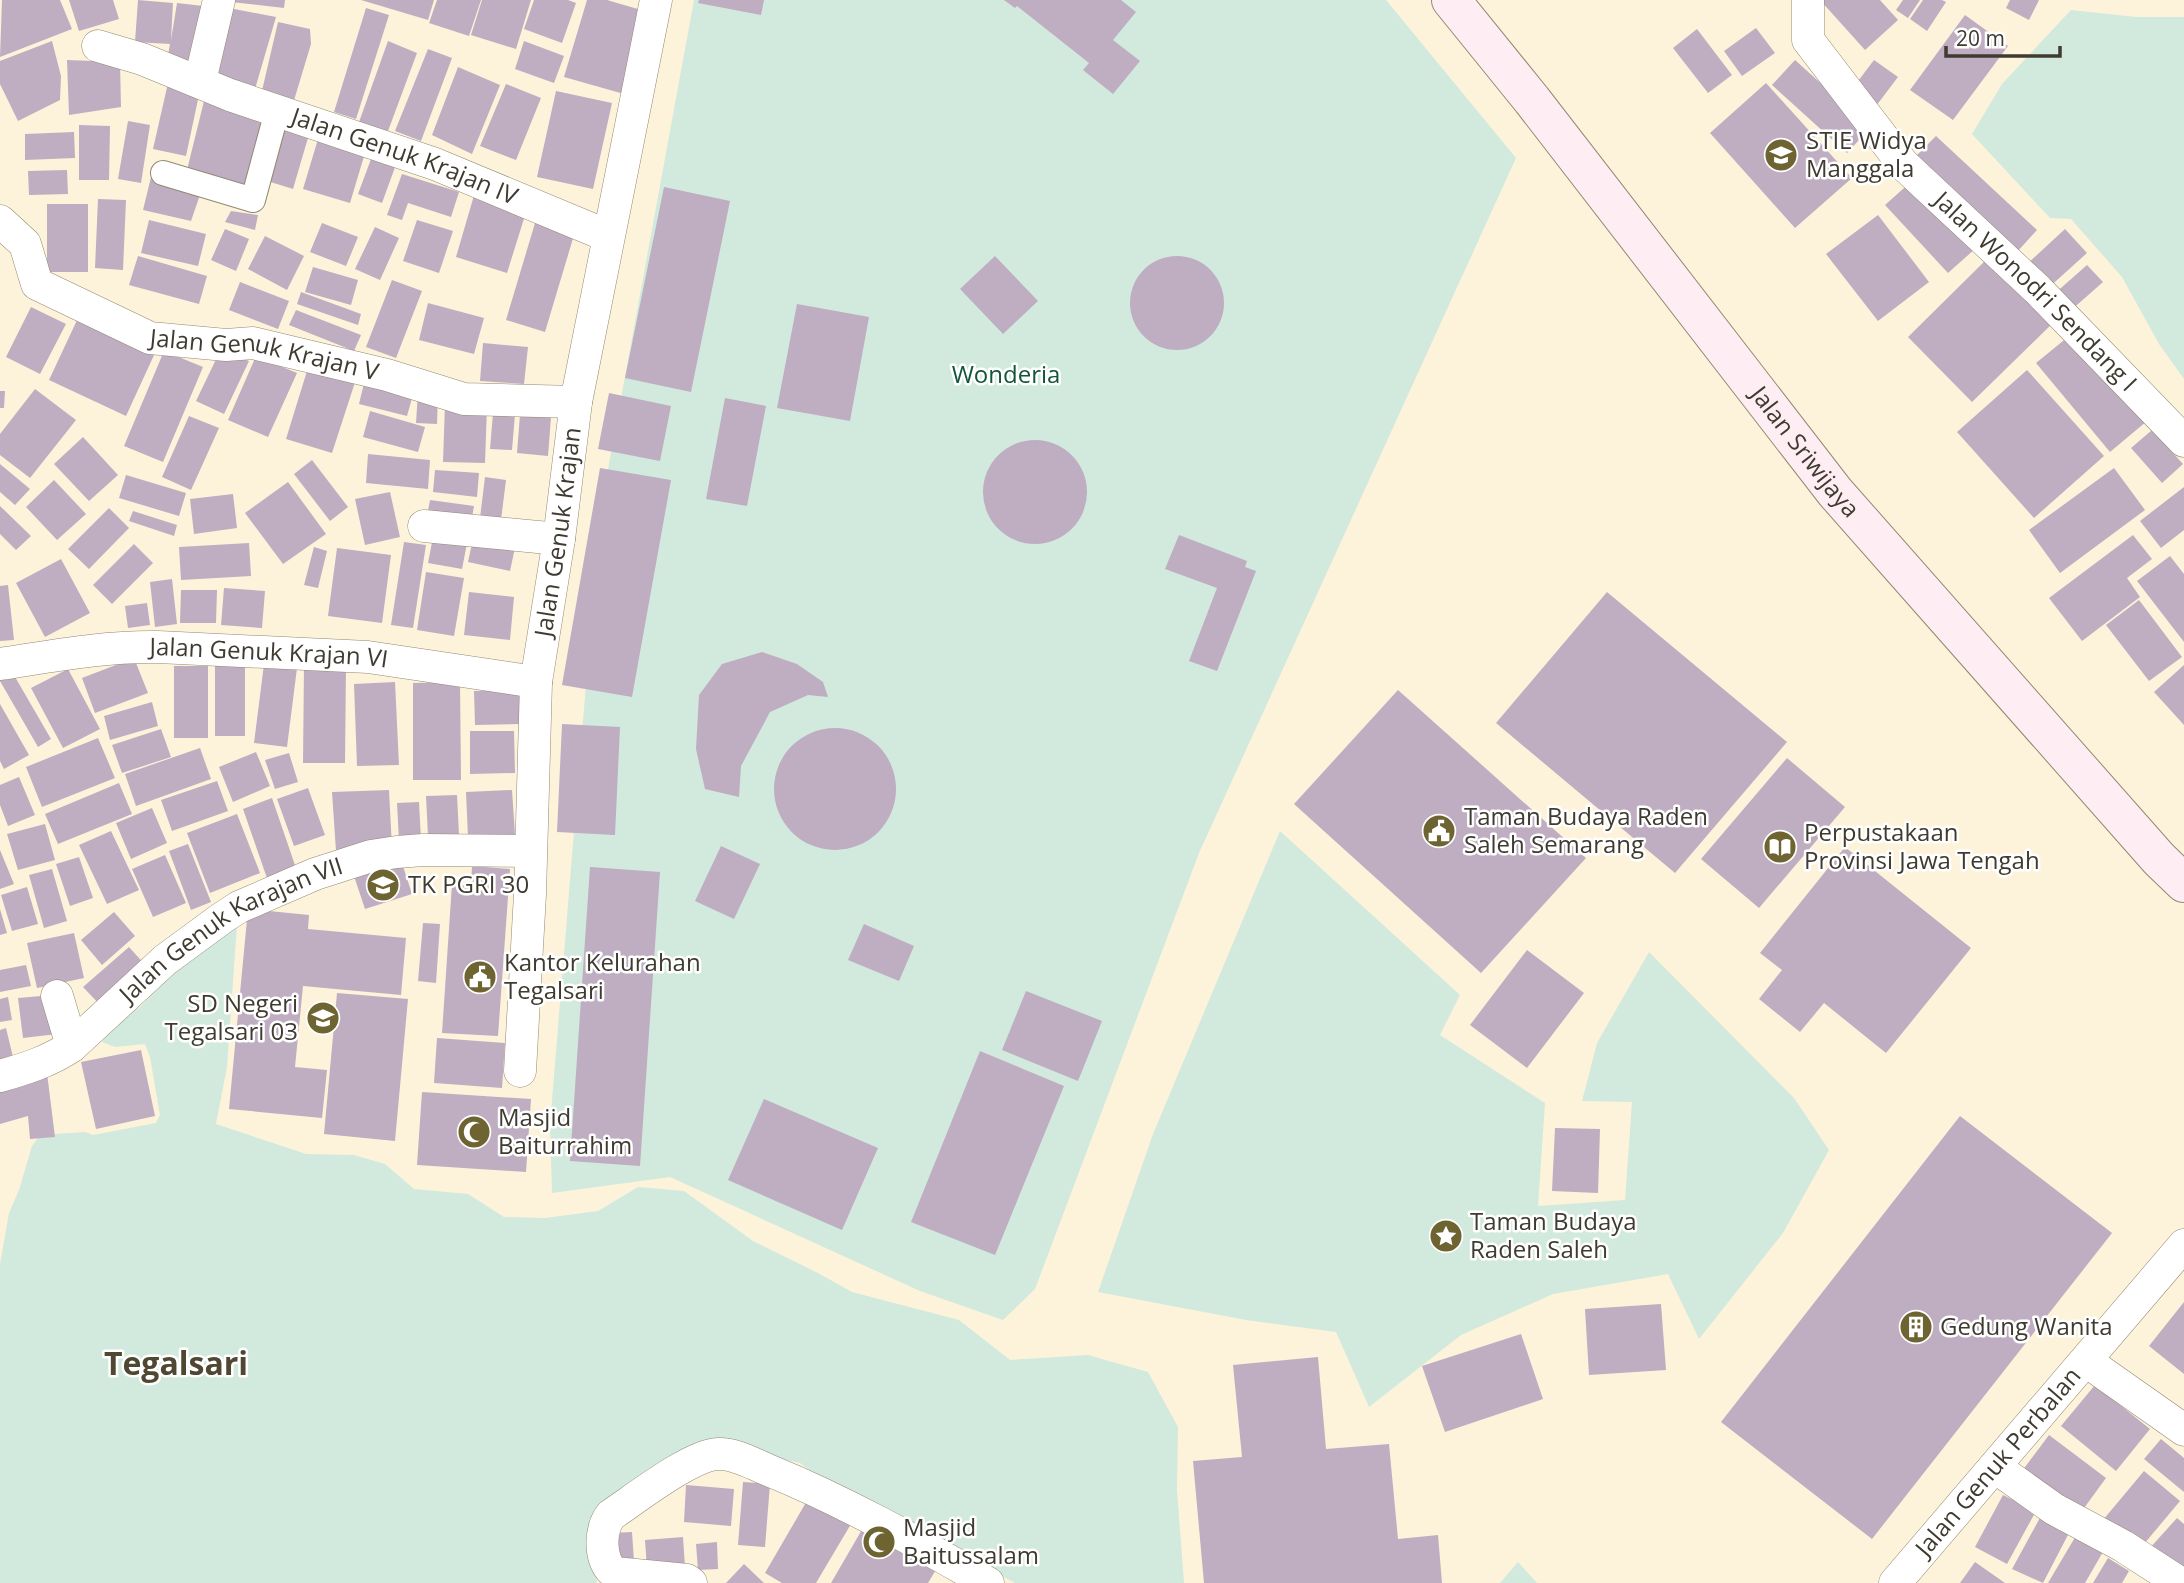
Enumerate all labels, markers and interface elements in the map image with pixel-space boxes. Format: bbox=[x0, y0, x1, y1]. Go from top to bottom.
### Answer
scale bar bbox=[1946, 14, 2060, 58]
text: 20 m bbox=[1956, 24, 2005, 52]
street label: Jalan Genuk Krajan IV bbox=[286, 98, 524, 212]
place label: STIE Widya Manggala bbox=[1806, 123, 1927, 184]
school or university icon: STIE Widya Manggala bbox=[1762, 136, 1800, 174]
street label: Jalan Wonodri Sendang I bbox=[1926, 182, 2145, 398]
street label: Jalan Genuk Krajan V bbox=[147, 320, 383, 388]
park label: Wonderia bbox=[952, 357, 1060, 390]
street label: Jalan Sriwijaya bbox=[1743, 377, 1868, 524]
street label: Jalan Genuk Krajan bbox=[525, 425, 588, 641]
street label: Jalan Genuk Krajan VI bbox=[147, 629, 390, 675]
place label: Taman Budaya Raden Saleh Semarang bbox=[1464, 799, 1708, 860]
public building icon: Taman Budaya Raden Saleh Semarang bbox=[1420, 812, 1458, 850]
place label: Perpustakaan Provinsi Jawa Tengah bbox=[1804, 815, 2040, 876]
library icon: Perpustakaan Provinsi Jawa Tengah bbox=[1761, 828, 1799, 866]
street label: Jalan Genuk Karajan VII bbox=[110, 848, 347, 1011]
school or university icon: TK PGRI 30 bbox=[364, 866, 402, 904]
place label: TK PGRI 30 bbox=[408, 867, 529, 900]
place label: Kantor Kelurahan Tegalsari bbox=[504, 945, 701, 1006]
public building icon: Kantor Kelurahan Tegalsari bbox=[461, 958, 499, 996]
place label: SD Negeri Tegalsari 03 bbox=[165, 986, 298, 1047]
school or university icon: SD Negeri Tegalsari 03 bbox=[304, 999, 342, 1037]
place label: Masjid Baiturrahim bbox=[498, 1100, 632, 1161]
mosque icon: Masjid Baiturrahim bbox=[455, 1113, 493, 1151]
place label: Taman Budaya Raden Saleh bbox=[1470, 1204, 1637, 1265]
place icon: Taman Budaya Raden Saleh bbox=[1427, 1217, 1465, 1255]
building icon: Gedung Wanita bbox=[1897, 1308, 1935, 1346]
place label: Gedung Wanita bbox=[1940, 1309, 2112, 1342]
district label: Tegalsari bbox=[104, 1341, 248, 1384]
street label: Jalan Genuk Perbalan bbox=[1906, 1360, 2087, 1564]
place label: Masjid Baitussalam bbox=[903, 1510, 1039, 1571]
mosque icon: Masjid Baitussalam bbox=[860, 1523, 898, 1561]

